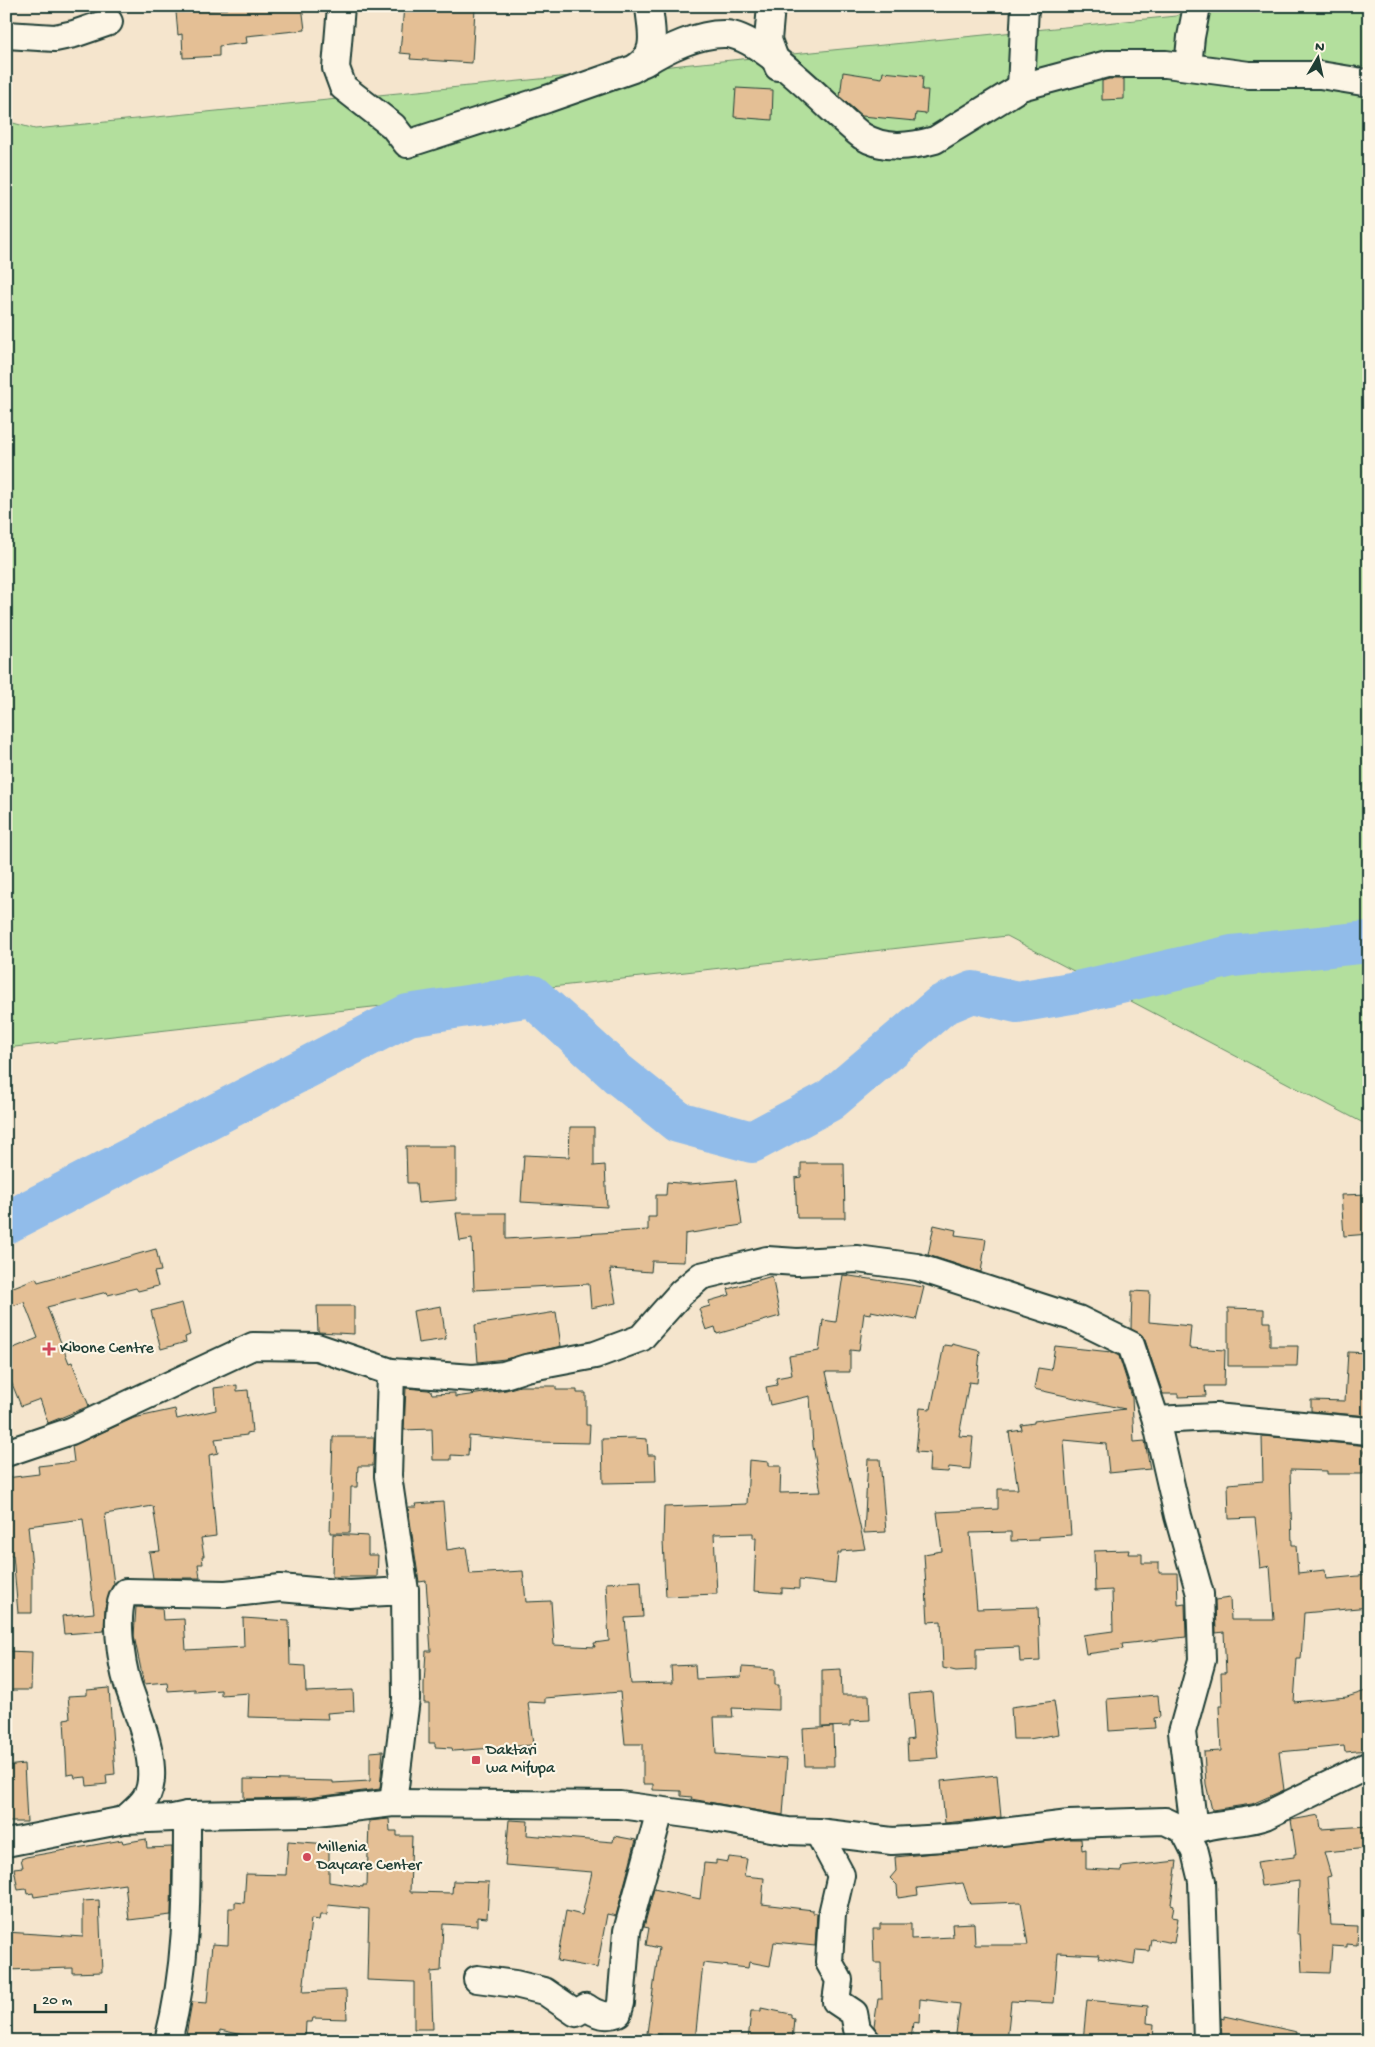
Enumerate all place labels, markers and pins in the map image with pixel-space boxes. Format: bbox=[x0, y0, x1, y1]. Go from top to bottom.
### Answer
place label: Kibone Centre bbox=[60, 1340, 154, 1359]
marker: Kibone Centre bbox=[42, 1342, 56, 1356]
place label: Daktari wa Mifupa bbox=[485, 1742, 556, 1779]
marker: Daktari wa Mifupa bbox=[470, 1754, 482, 1766]
place label: Millenia Daycare Center bbox=[316, 1839, 423, 1876]
marker: Millenia Daycare Center bbox=[301, 1851, 313, 1863]

